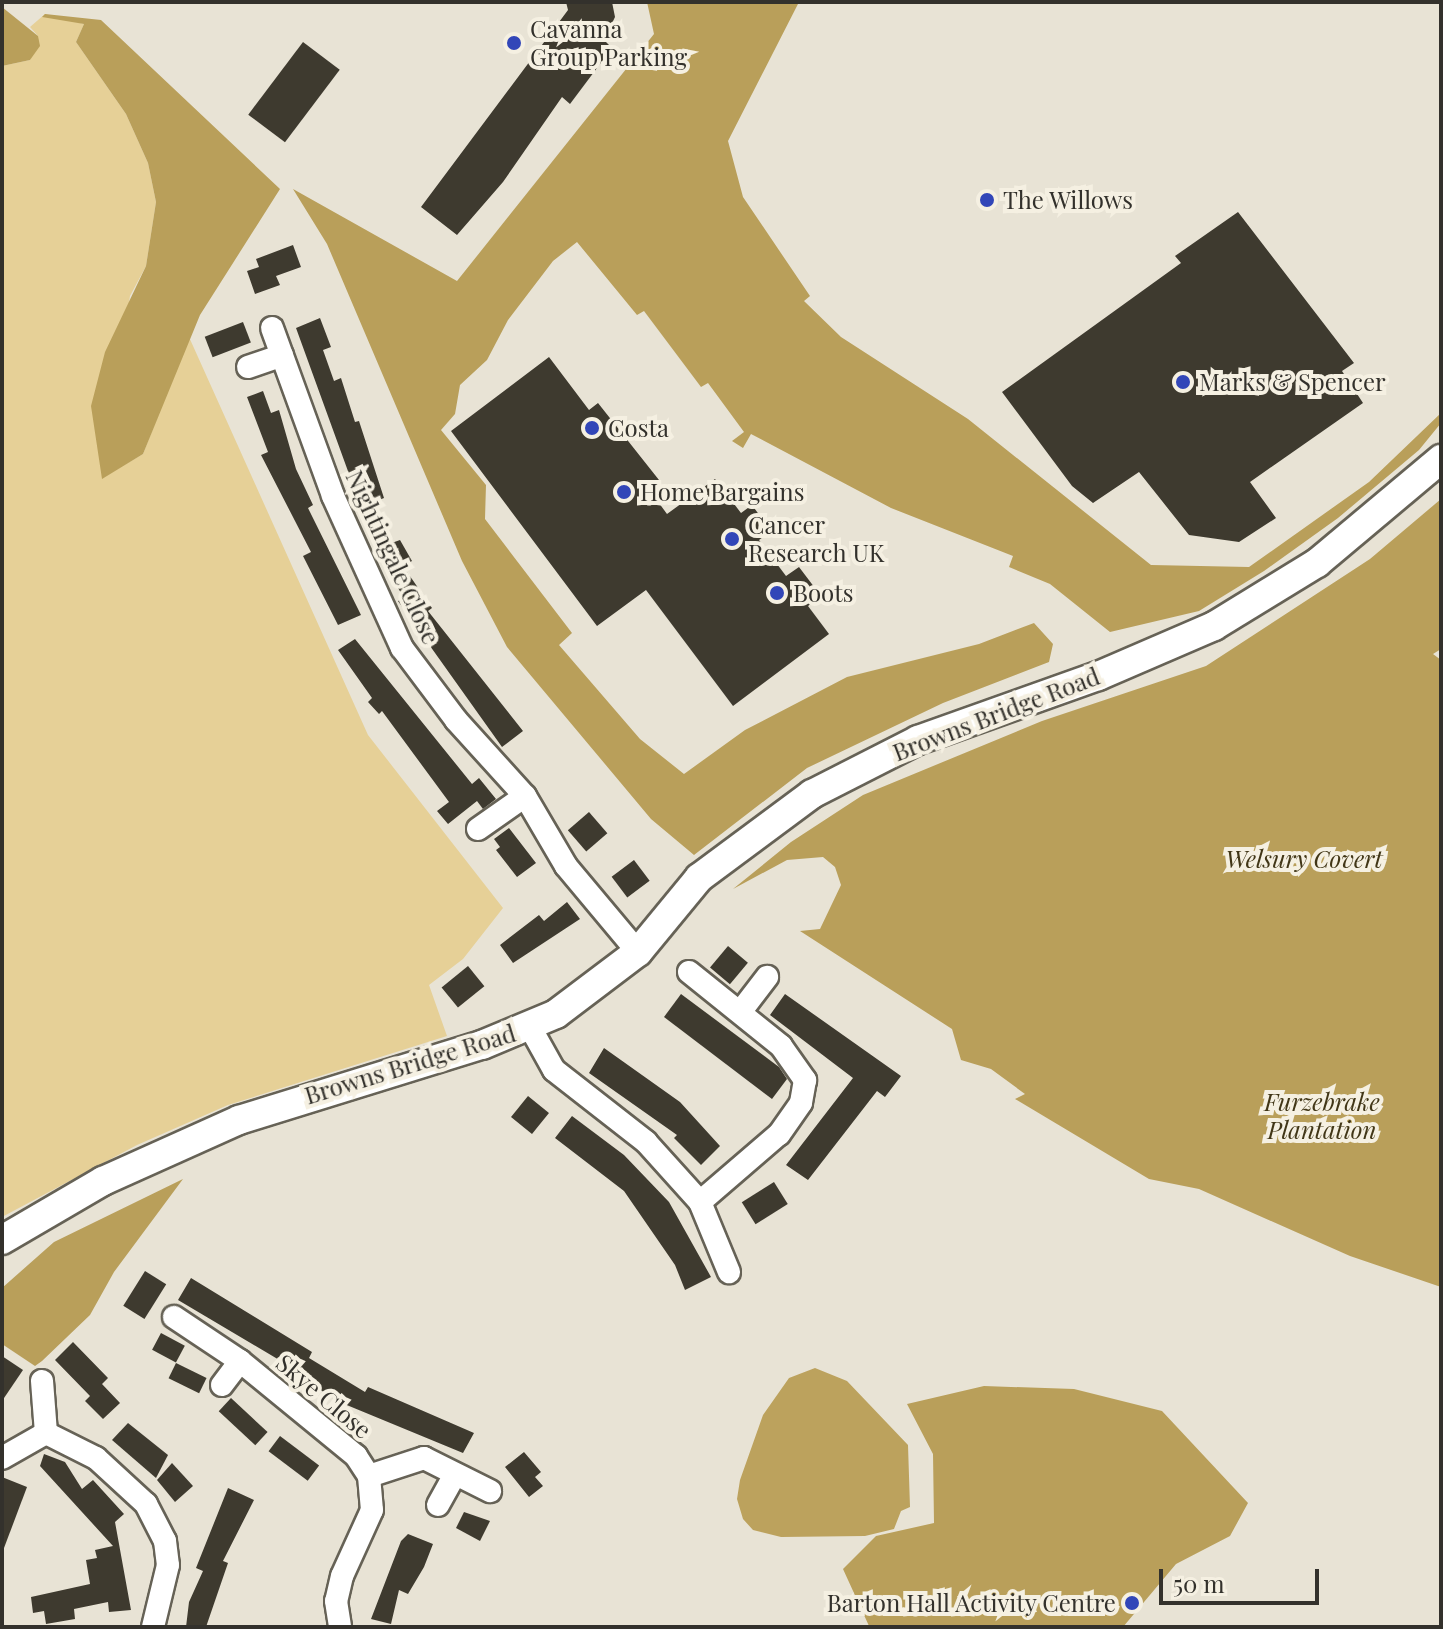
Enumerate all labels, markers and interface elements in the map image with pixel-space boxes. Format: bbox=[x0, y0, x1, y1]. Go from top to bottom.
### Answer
place label: Cavanna Group Parking bbox=[530, 15, 687, 71]
marker: Cavanna Group Parking bbox=[505, 34, 523, 52]
place label: The Willows bbox=[1003, 186, 1134, 214]
marker: The Willows bbox=[978, 191, 996, 209]
place label: Marks & Spencer bbox=[1199, 368, 1386, 396]
marker: Marks & Spencer bbox=[1174, 373, 1192, 391]
place label: Costa bbox=[608, 414, 669, 442]
marker: Costa bbox=[583, 419, 601, 437]
street label: Nightingale Close bbox=[340, 466, 446, 648]
place label: Home Bargains bbox=[640, 478, 804, 506]
marker: Home Bargains bbox=[615, 483, 633, 501]
place label: Cancer Research UK bbox=[748, 511, 885, 567]
marker: Cancer Research UK bbox=[723, 530, 741, 548]
place label: Boots bbox=[793, 579, 853, 607]
marker: Boots bbox=[768, 584, 786, 602]
street label: Browns Bridge Road bbox=[889, 661, 1103, 767]
park label: Welsury Covert bbox=[1225, 845, 1383, 873]
street label: Browns Bridge Road bbox=[301, 1018, 519, 1110]
park label: Furzebrake Plantation bbox=[1264, 1088, 1380, 1144]
street label: Skye Close bbox=[271, 1348, 377, 1444]
scale bar bbox=[1163, 1553, 1323, 1603]
text: 50 m bbox=[1173, 1567, 1225, 1599]
place label: Barton Hall Activity Centre bbox=[825, 1589, 1116, 1617]
marker: Barton Hall Activity Centre bbox=[1123, 1594, 1141, 1612]

